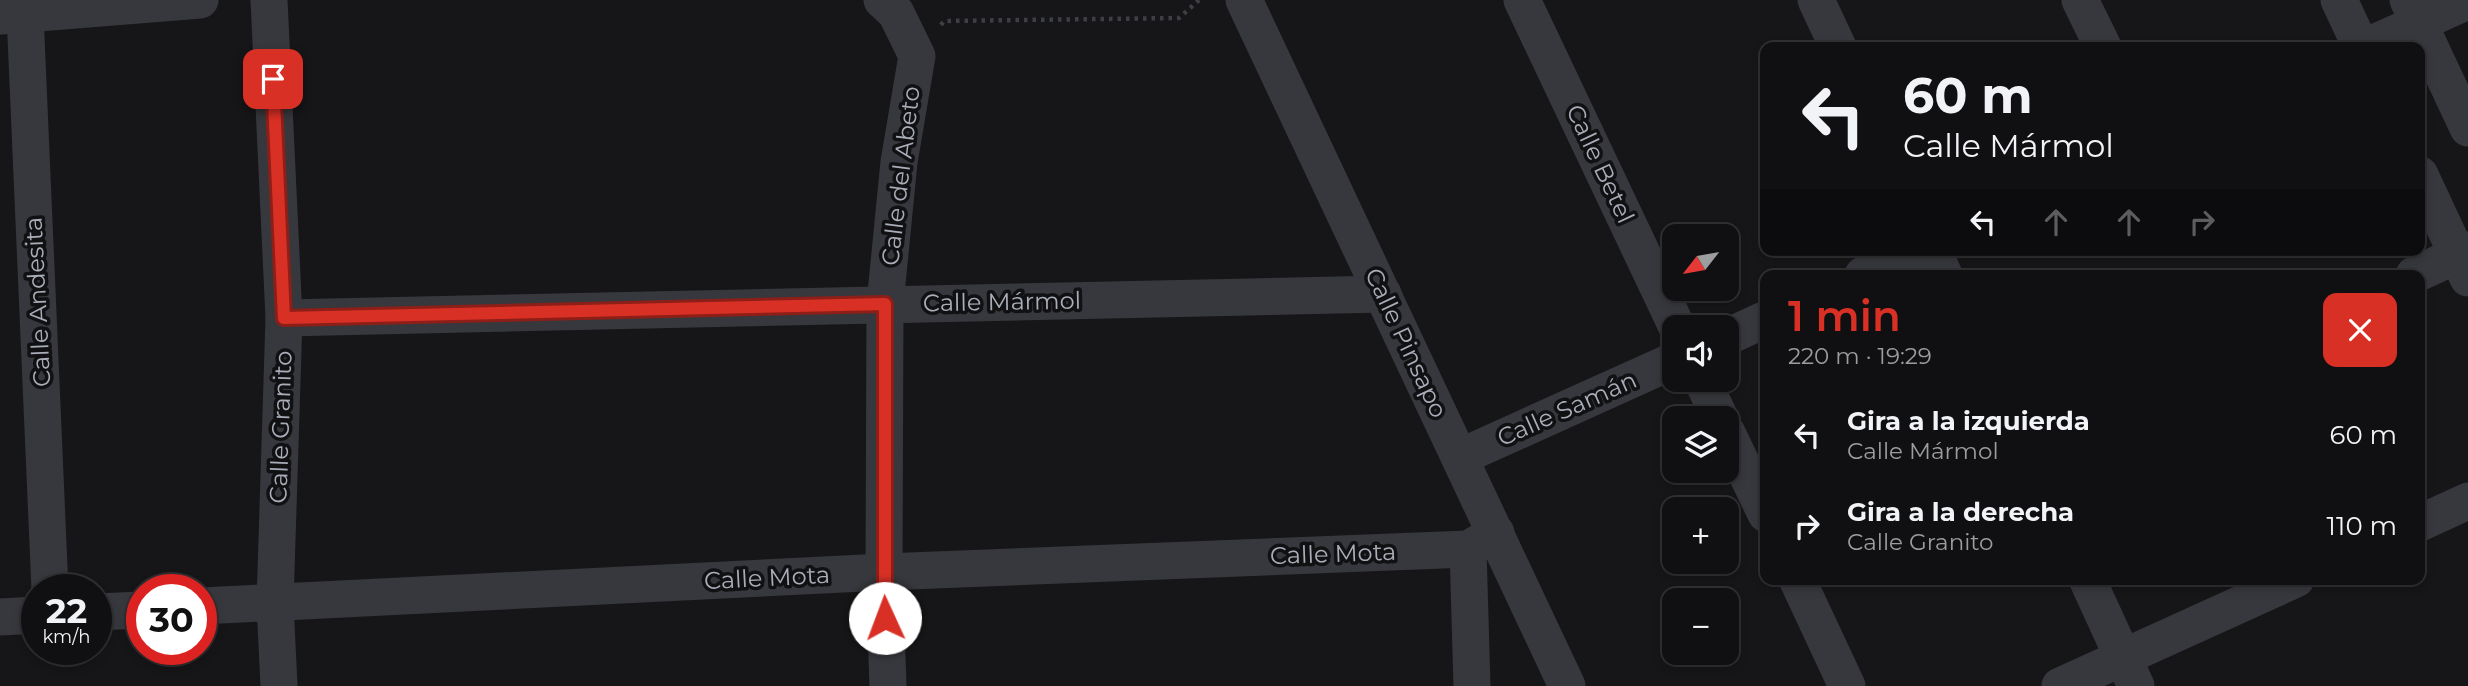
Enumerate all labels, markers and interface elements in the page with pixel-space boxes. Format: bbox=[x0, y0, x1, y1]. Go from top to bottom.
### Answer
pin bbox=[243, 49, 303, 109]
icon: arrive bbox=[254, 60, 292, 98]
text: 60 m bbox=[1903, 66, 2033, 125]
icon: left bbox=[1788, 70, 1879, 161]
street label: Calle del Abeto bbox=[875, 85, 926, 267]
street label: Calle Betel bbox=[1560, 100, 1641, 228]
text: Calle Mármol bbox=[1903, 126, 2114, 165]
icon: left bbox=[1964, 203, 2002, 241]
icon: ahead bbox=[2037, 203, 2075, 241]
icon: ahead bbox=[2110, 203, 2148, 241]
icon: right bbox=[2183, 203, 2221, 241]
street label: Calle Andesita bbox=[19, 216, 56, 388]
north arrow bbox=[1662, 224, 1740, 301]
map controls bbox=[1662, 224, 1739, 665]
street label: Calle Pinsapo bbox=[1359, 263, 1454, 422]
street label: Calle Mármol bbox=[923, 286, 1081, 317]
text: 1 min bbox=[1788, 290, 1901, 342]
button: close bbox=[2323, 293, 2397, 367]
button: sound bbox=[1662, 315, 1739, 392]
text: 220 m · 19:29 bbox=[1788, 342, 1932, 370]
street label: Calle Granito bbox=[263, 350, 298, 504]
street label: Calle Samán bbox=[1493, 365, 1641, 452]
text: Gira a la izquierda bbox=[1847, 405, 2090, 437]
button: layers bbox=[1662, 406, 1739, 483]
icon: left bbox=[1788, 416, 1826, 454]
text: 60 m bbox=[2330, 419, 2397, 451]
text: Calle Mármol bbox=[1847, 437, 1999, 465]
text: Gira a la derecha bbox=[1847, 496, 2074, 528]
button: + bbox=[1662, 497, 1739, 574]
icon: right bbox=[1788, 507, 1826, 545]
text: 110 m bbox=[2327, 510, 2397, 542]
text: Calle Granito bbox=[1847, 528, 1994, 556]
street label: Calle Mota bbox=[1269, 537, 1396, 570]
street label: Calle Mota bbox=[703, 560, 831, 595]
speed limit sign: 30 bbox=[126, 574, 217, 665]
position arrow bbox=[848, 581, 922, 655]
button: − bbox=[1662, 588, 1739, 665]
text: 22 bbox=[46, 589, 87, 632]
text: km/h bbox=[42, 626, 91, 648]

